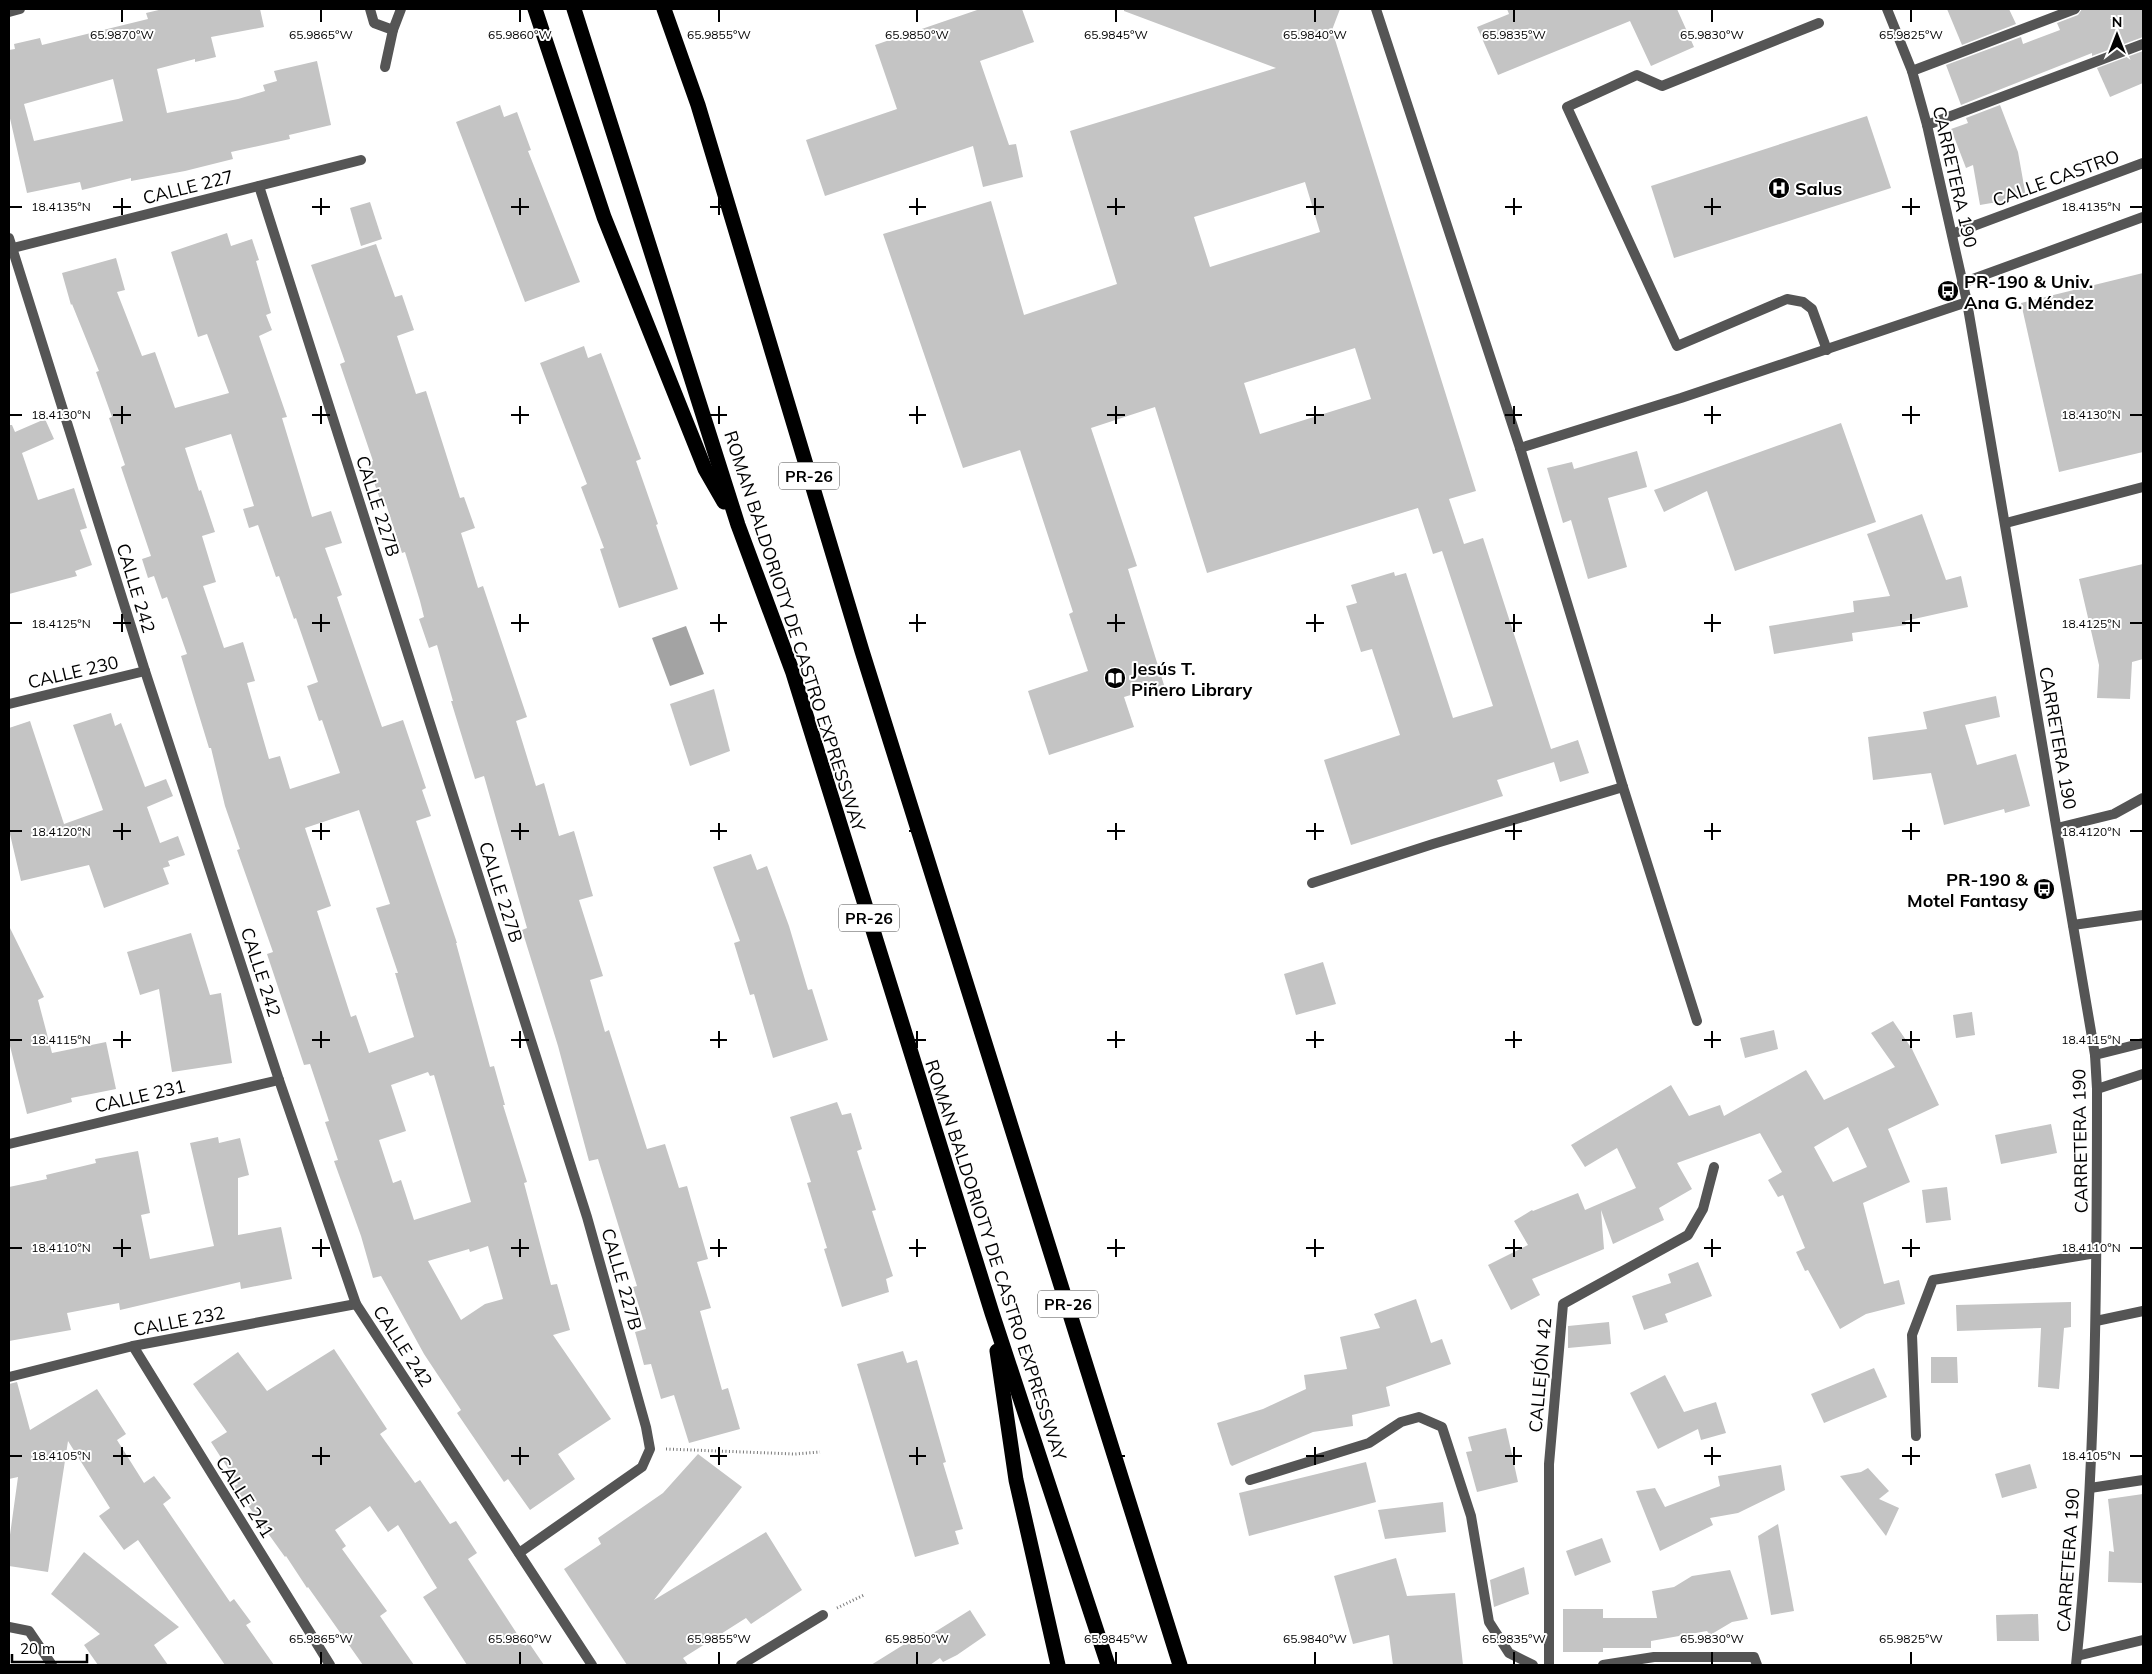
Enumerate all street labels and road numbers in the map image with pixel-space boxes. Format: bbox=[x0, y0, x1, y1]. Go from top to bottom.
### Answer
street label: CARRETERA 190 bbox=[1928, 104, 1982, 250]
street label: CALLE CASTRO bbox=[1989, 144, 2123, 212]
street label: CALLE 227 bbox=[140, 165, 236, 209]
street label: ROMAN BALDORIOTY DE CASTRO EXPRESSWAY bbox=[719, 428, 871, 835]
street label: CALLE 227B bbox=[351, 453, 405, 559]
road number: PR-26 bbox=[779, 462, 839, 490]
street label: CALLE 242 bbox=[111, 540, 161, 636]
street label: CALLE 230 bbox=[25, 650, 121, 694]
street label: CARRETERA 190 bbox=[2034, 665, 2082, 811]
street label: CALLE 227B bbox=[474, 839, 528, 945]
road number: PR-26 bbox=[839, 904, 899, 931]
street label: CALLE 242 bbox=[236, 924, 286, 1020]
street label: ROMAN BALDORIOTY DE CASTRO EXPRESSWAY bbox=[920, 1057, 1072, 1464]
street label: CARRETERA 190 bbox=[2067, 1069, 2093, 1213]
street label: CALLE 231 bbox=[92, 1074, 188, 1118]
street label: CALLE 227B bbox=[597, 1225, 647, 1333]
road number: PR-26 bbox=[1038, 1290, 1098, 1318]
street label: CALLE 232 bbox=[131, 1301, 227, 1341]
street label: CALLE 242 bbox=[368, 1301, 438, 1391]
street label: CALLEJÓN 42 bbox=[1524, 1317, 1556, 1433]
street label: CALLE 241 bbox=[211, 1452, 279, 1542]
street label: CARRETERA 190 bbox=[2051, 1487, 2085, 1633]

